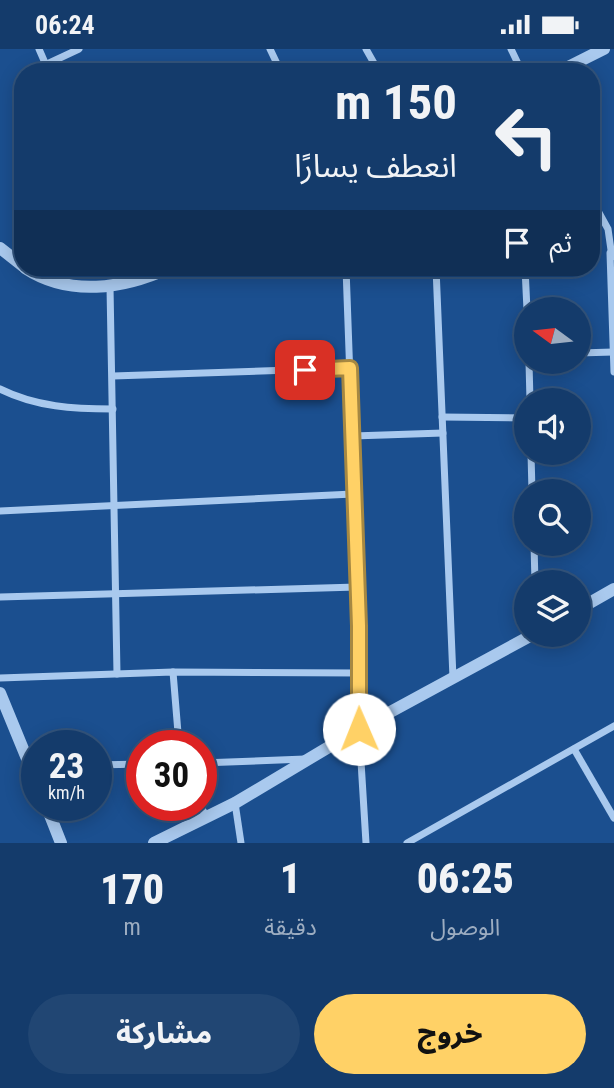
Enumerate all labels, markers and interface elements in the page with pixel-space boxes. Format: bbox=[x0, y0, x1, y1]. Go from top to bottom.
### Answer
text: 06:24 bbox=[35, 10, 95, 40]
text: 150 m bbox=[335, 74, 457, 131]
icon: left bbox=[481, 91, 572, 182]
text: انعطف يسارًا bbox=[294, 147, 457, 185]
icon: arrive bbox=[498, 224, 536, 262]
text: ثم bbox=[550, 228, 572, 258]
north arrow bbox=[514, 297, 592, 375]
map controls bbox=[514, 297, 591, 647]
pin bbox=[275, 340, 335, 400]
icon: arrive bbox=[286, 351, 324, 389]
button: sound bbox=[514, 388, 591, 465]
button: search bbox=[514, 479, 591, 556]
button: layers bbox=[514, 570, 591, 647]
position arrow bbox=[322, 692, 396, 766]
speed limit sign: 30 bbox=[126, 730, 217, 821]
text: 23 bbox=[49, 746, 84, 787]
text: km/h bbox=[48, 782, 85, 803]
text: 1 bbox=[280, 854, 301, 903]
text: 06:25 bbox=[417, 854, 514, 903]
text: 170 bbox=[100, 865, 164, 914]
text: m bbox=[123, 914, 141, 941]
text: دقيقة bbox=[264, 914, 317, 941]
text: الوصول bbox=[430, 914, 500, 941]
button: مشاركة bbox=[28, 994, 300, 1074]
button: خروج bbox=[314, 994, 586, 1074]

